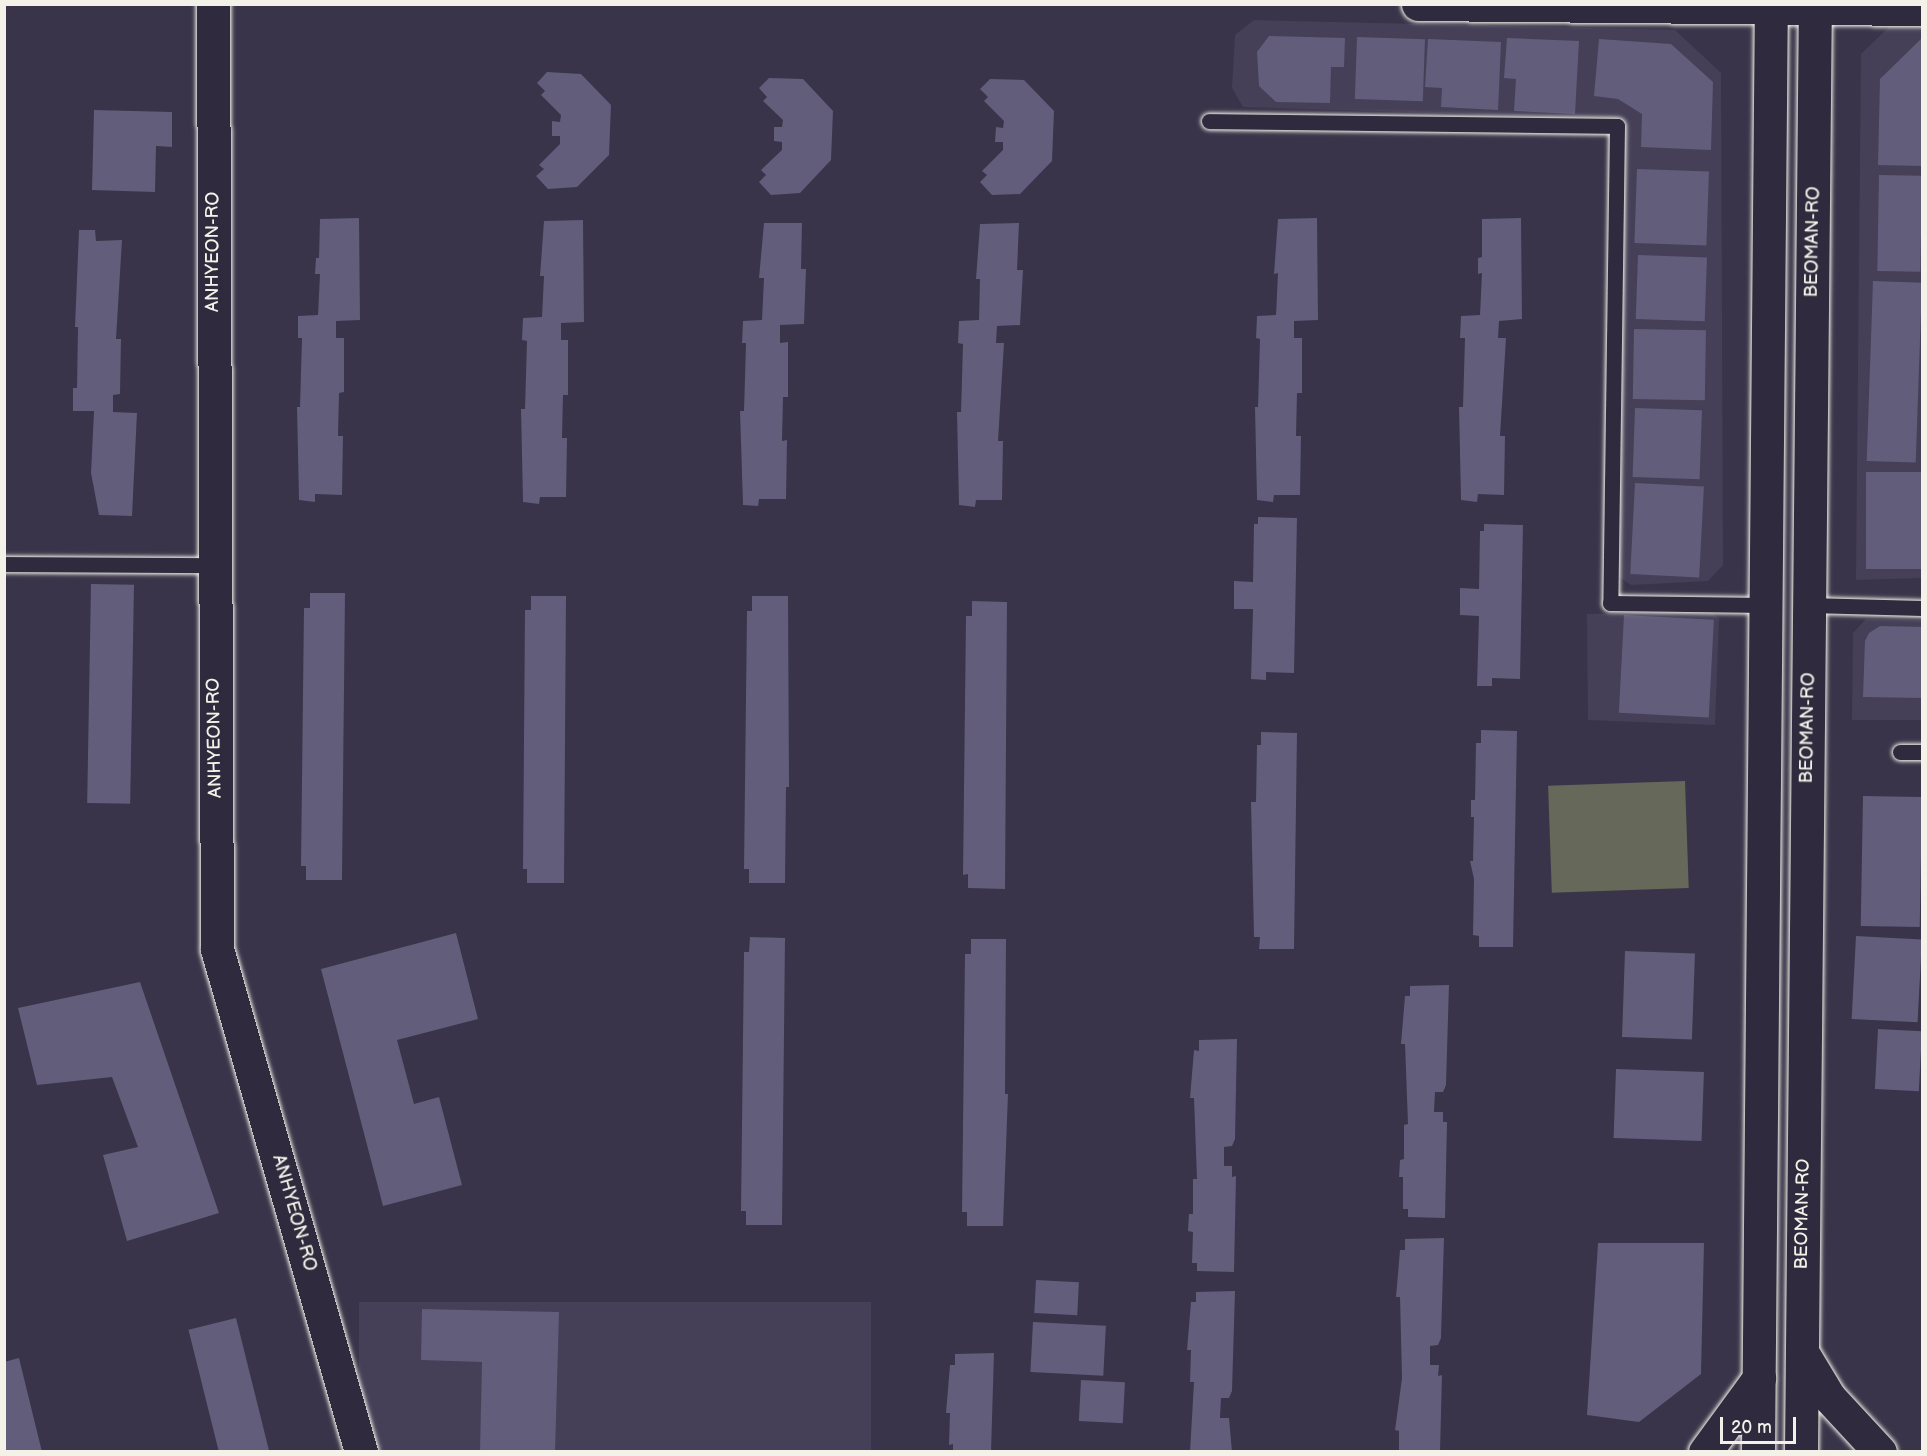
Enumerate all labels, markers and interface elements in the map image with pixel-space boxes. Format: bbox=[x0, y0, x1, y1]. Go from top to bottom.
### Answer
street label: BEOMAN-RO bbox=[1801, 186, 1825, 298]
street label: ANHYEON-RO bbox=[202, 192, 224, 312]
street label: BEOMAN-RO bbox=[1796, 672, 1820, 784]
street label: ANHYEON-RO bbox=[203, 678, 227, 798]
street label: ANHYEON-RO bbox=[267, 1152, 321, 1274]
street label: BEOMAN-RO bbox=[1791, 1158, 1815, 1270]
scale bar bbox=[1723, 1405, 1800, 1443]
text: 20 m bbox=[1731, 1417, 1772, 1438]

